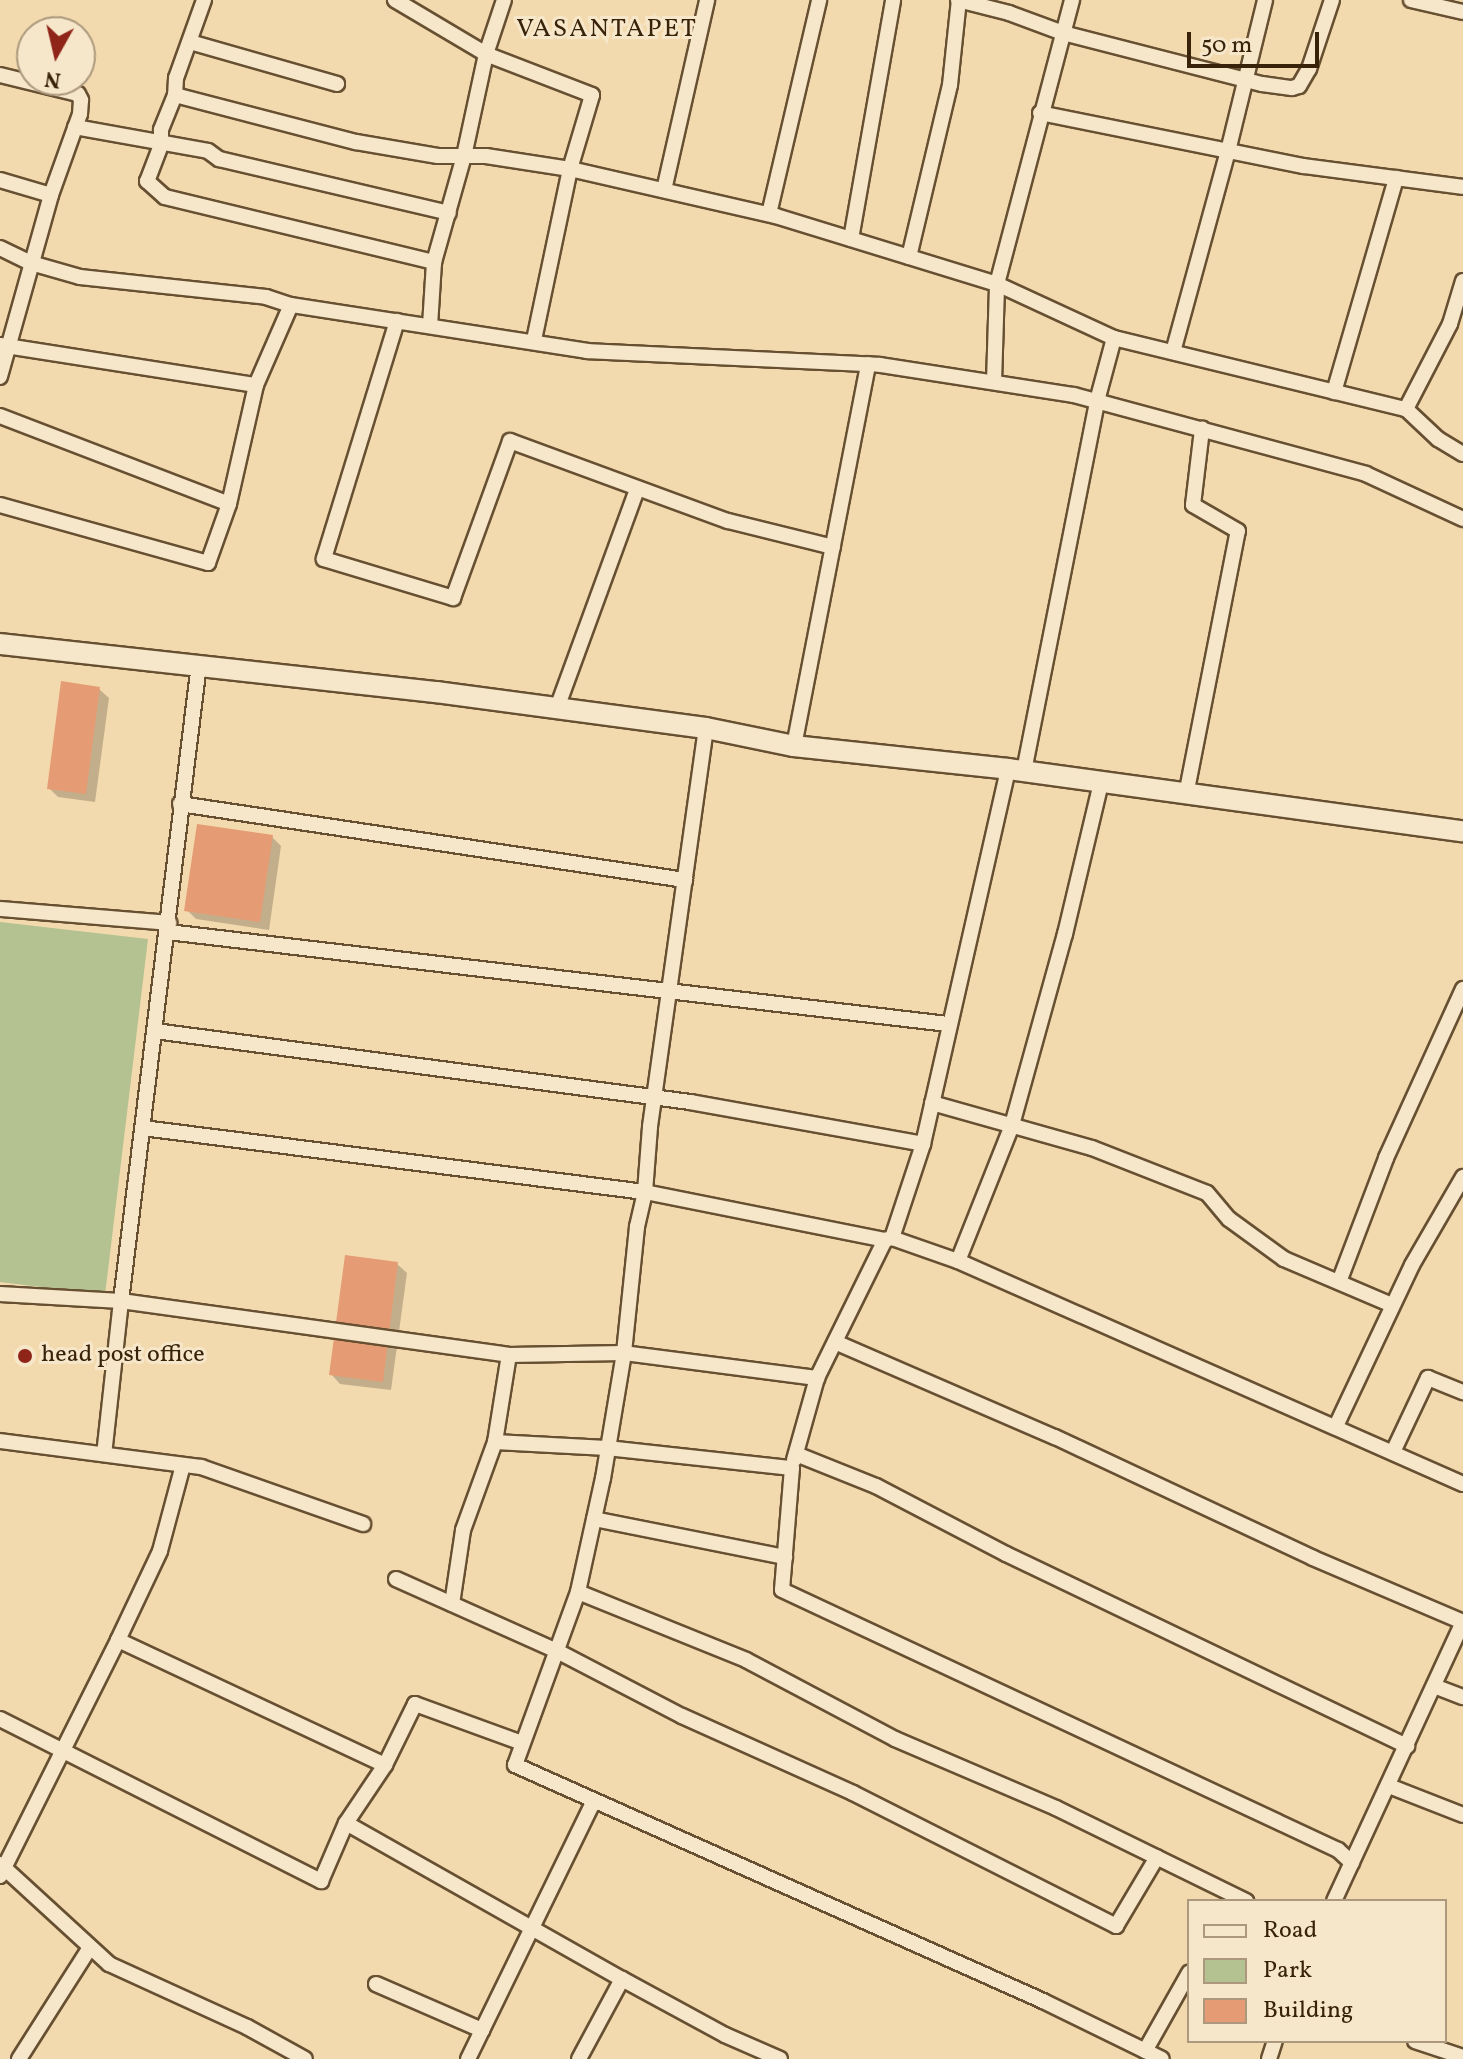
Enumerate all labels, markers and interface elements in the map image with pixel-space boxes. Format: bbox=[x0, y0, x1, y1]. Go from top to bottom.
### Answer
district label: VASANTAPET bbox=[516, 14, 698, 46]
north arrow bbox=[16, 16, 96, 96]
scale bar bbox=[1191, 16, 1323, 66]
text: 50 m bbox=[1201, 29, 1253, 63]
text: N bbox=[43, 62, 63, 95]
place label: head post office bbox=[41, 1342, 205, 1370]
marker: head post office bbox=[16, 1347, 34, 1365]
legend bbox=[1187, 1899, 1447, 2043]
text: Road bbox=[1263, 1914, 1317, 1948]
text: Park bbox=[1263, 1954, 1312, 1988]
text: Building bbox=[1263, 1994, 1353, 2028]

